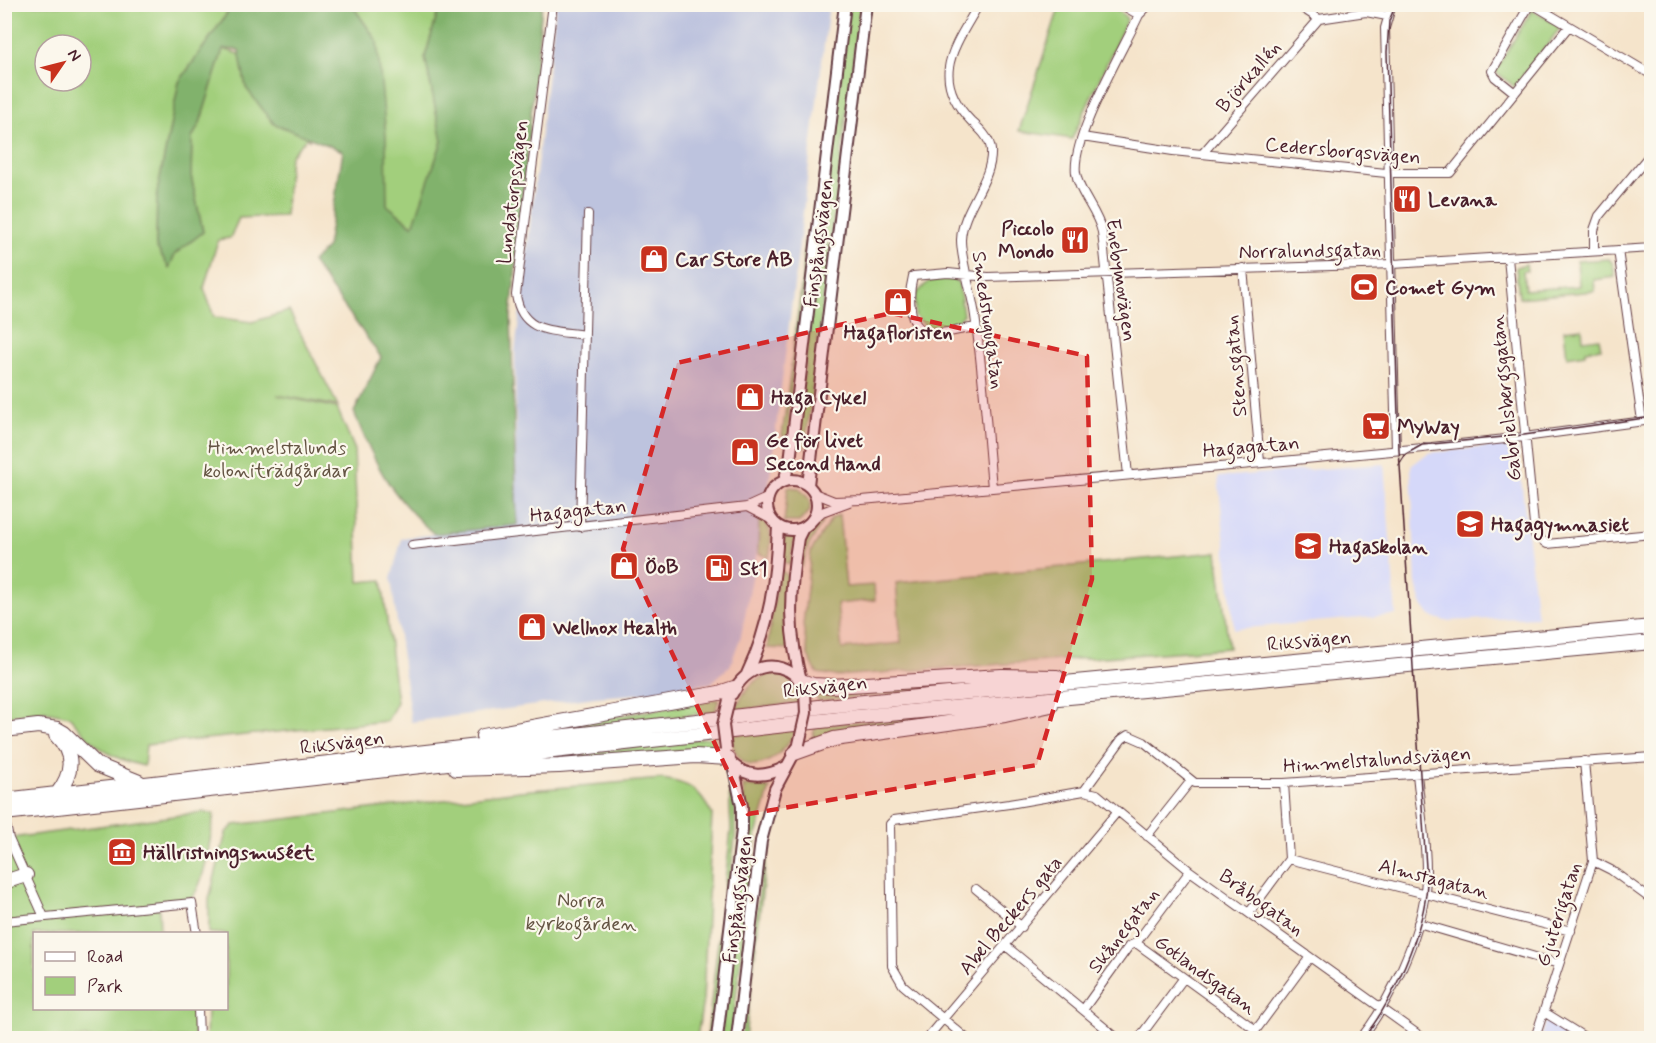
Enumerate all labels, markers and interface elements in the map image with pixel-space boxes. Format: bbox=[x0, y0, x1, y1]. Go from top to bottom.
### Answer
north arrow bbox=[33, 33, 93, 93]
street label: Björkallén bbox=[1210, 35, 1288, 119]
text: N bbox=[62, 45, 86, 66]
street label: Lundatorpsvägen bbox=[491, 119, 536, 266]
street label: Cedersborgsvägen bbox=[1264, 131, 1422, 172]
street label: Finspångsvägen bbox=[798, 177, 843, 309]
restaurant icon: Levana bbox=[1391, 183, 1423, 215]
place label: Levana bbox=[1428, 187, 1498, 214]
place label: Piccolo Mondo bbox=[998, 216, 1054, 266]
street label: Enebymovägen bbox=[1099, 217, 1142, 343]
restaurant icon: Piccolo Mondo bbox=[1059, 224, 1091, 256]
street label: Norralundsgatan bbox=[1239, 237, 1382, 268]
shop icon: Car Store AB bbox=[638, 243, 670, 275]
place label: Car Store AB bbox=[675, 247, 793, 274]
street label: Smedstugugatan bbox=[963, 250, 1011, 391]
sports icon: Comet Gym bbox=[1348, 271, 1380, 303]
place label: Comet Gym bbox=[1385, 275, 1496, 302]
shop icon: Hagafloristen bbox=[882, 286, 914, 318]
street label: Gabrielsbergsgatan bbox=[1484, 313, 1531, 482]
street label: Stensgatan bbox=[1219, 314, 1256, 418]
place label: Hagafloristen bbox=[843, 320, 953, 349]
shop icon: Haga Cykel bbox=[734, 381, 766, 413]
place label: Haga Cykel bbox=[771, 385, 866, 414]
supermarket icon: MyWay bbox=[1360, 410, 1392, 442]
place label: MyWay bbox=[1397, 414, 1460, 441]
place label: Ge för livet Second Hand bbox=[766, 428, 881, 478]
street label: Hagagatan bbox=[1202, 430, 1301, 467]
park label: Himmelstalunds koloniträdgårdar bbox=[203, 435, 352, 487]
shop icon: Ge för livet Second Hand bbox=[729, 436, 761, 468]
street label: Hagagatan bbox=[529, 493, 628, 532]
school or university icon: Hagagymnasiet bbox=[1454, 508, 1486, 540]
place label: Hagagymnasiet bbox=[1491, 512, 1630, 541]
school or university icon: Hagaskolan bbox=[1292, 530, 1324, 562]
place label: Hagaskolan bbox=[1329, 534, 1428, 563]
shop icon: ÖoB bbox=[608, 550, 640, 582]
fuel station icon: St1 bbox=[703, 552, 735, 584]
place label: ÖoB bbox=[645, 554, 679, 581]
place label: St1 bbox=[740, 556, 768, 583]
shop icon: Wellnox Health bbox=[516, 611, 548, 643]
place label: Wellnox Health bbox=[552, 615, 677, 642]
street label: Riksvägen bbox=[1266, 624, 1352, 659]
street label: Riksvägen bbox=[782, 670, 869, 705]
street label: Riksvägen bbox=[299, 725, 386, 762]
street label: Himmelstalundsvägen bbox=[1282, 740, 1472, 781]
street label: Finspångsvägen bbox=[717, 833, 762, 965]
museum icon: Hällristningsmuséet bbox=[106, 836, 138, 868]
place label: Hällristningsmuséet bbox=[143, 840, 316, 869]
street label: Abel Beckers gata bbox=[953, 850, 1069, 981]
street label: Almstagatan bbox=[1375, 853, 1492, 906]
street label: Gjuterigatan bbox=[1530, 859, 1591, 971]
street label: Bråbogatan bbox=[1212, 863, 1309, 945]
street label: Skånegatan bbox=[1082, 882, 1168, 981]
park label: Norra kyrkogården bbox=[526, 888, 637, 940]
street label: Gotlandsgatan bbox=[1149, 929, 1262, 1022]
legend bbox=[33, 932, 228, 1010]
text: Road bbox=[87, 945, 123, 969]
text: Park bbox=[87, 975, 123, 999]

